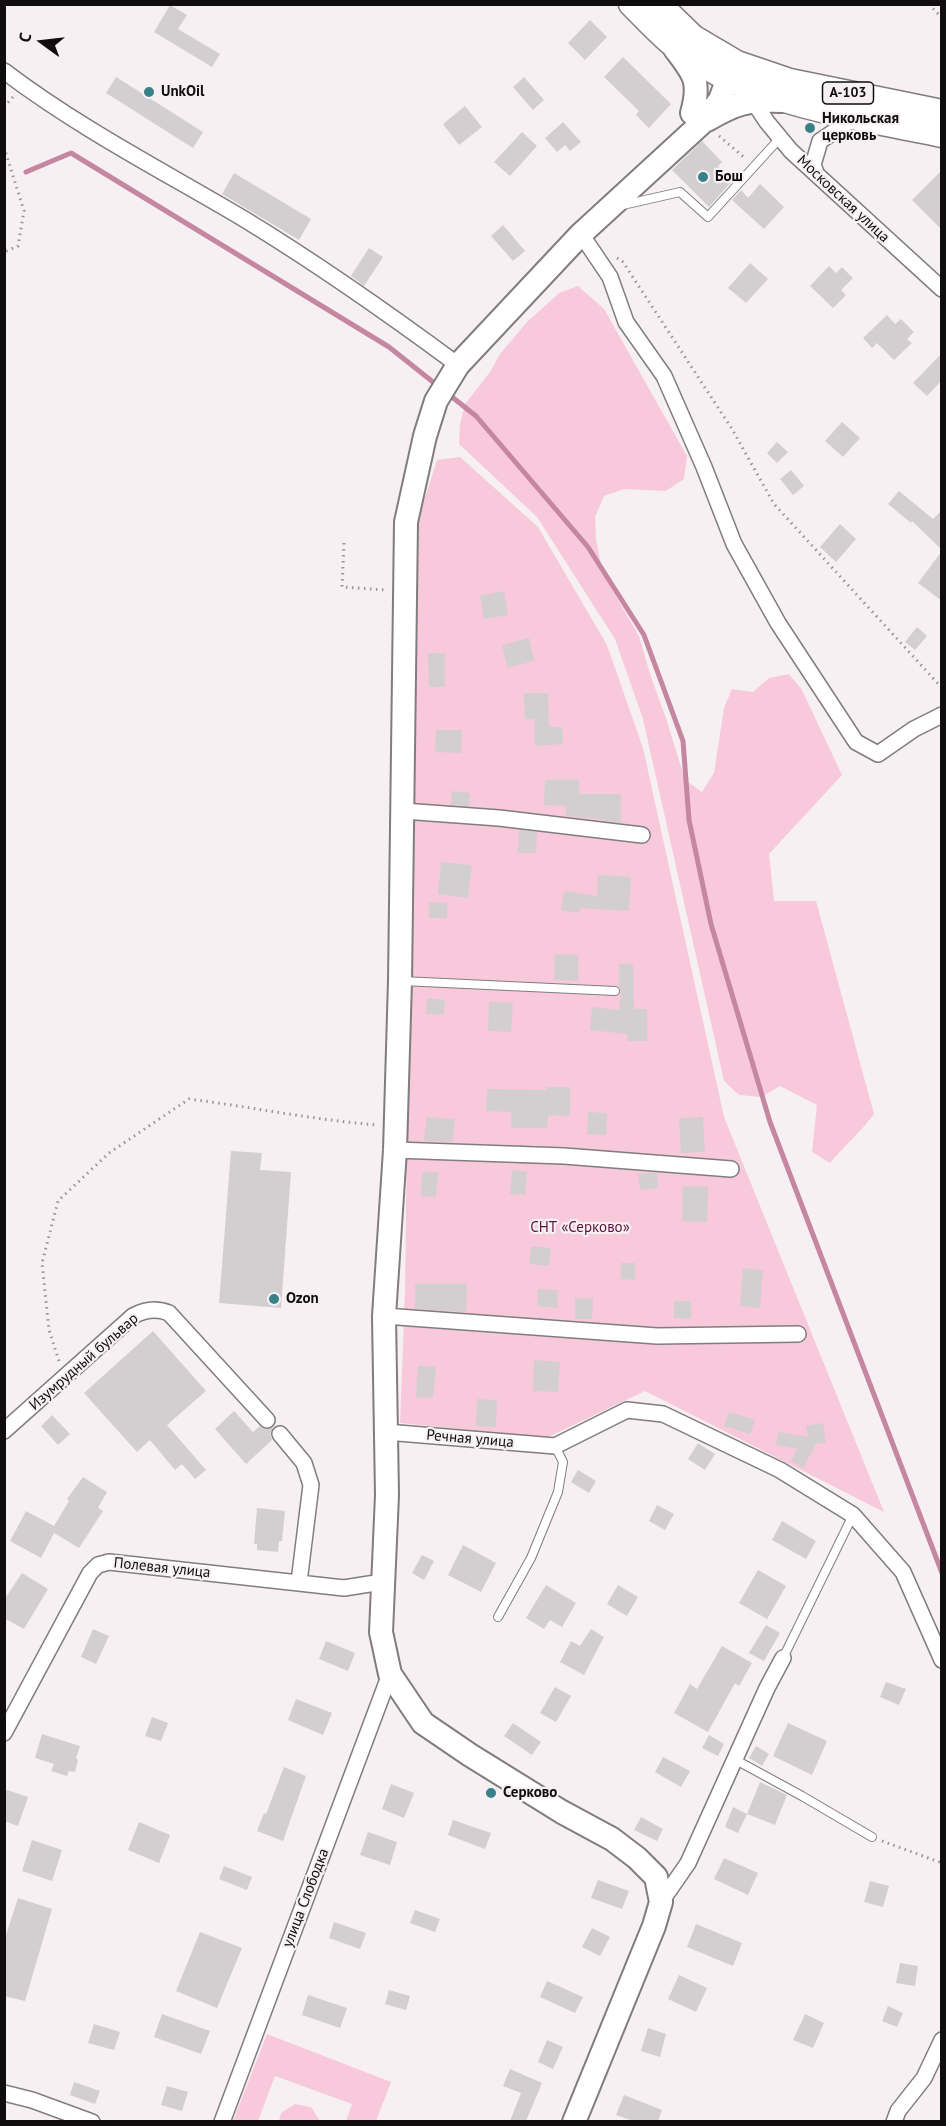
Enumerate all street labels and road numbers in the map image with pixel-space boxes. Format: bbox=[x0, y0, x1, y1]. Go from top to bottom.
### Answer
road number: А-103 bbox=[822, 82, 874, 104]
street label: Московская улица bbox=[793, 152, 893, 246]
street label: Изумрудный бульвар bbox=[26, 1310, 142, 1414]
street label: Речная улица bbox=[426, 1426, 514, 1452]
street label: Полевая улица bbox=[113, 1554, 211, 1582]
street label: улица Слободка bbox=[279, 1846, 333, 1950]

